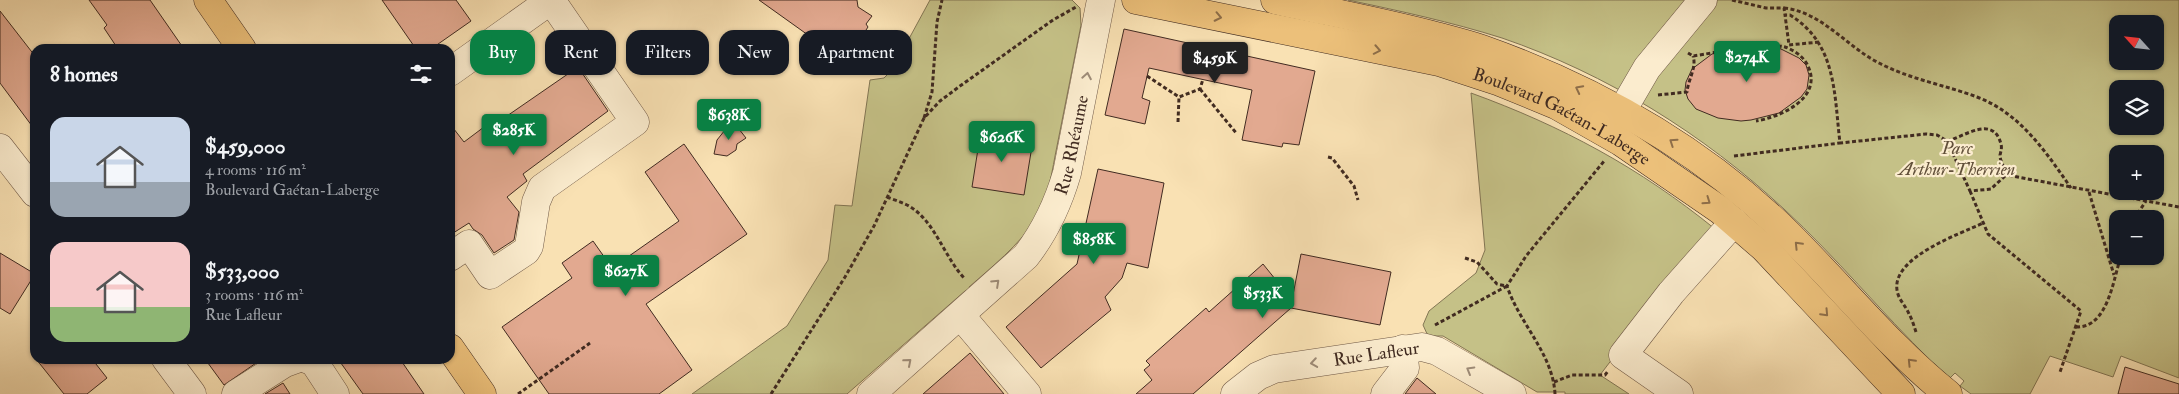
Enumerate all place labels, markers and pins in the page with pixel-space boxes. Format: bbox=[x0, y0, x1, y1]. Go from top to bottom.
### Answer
pin: $274K bbox=[1712, 41, 1782, 83]
pin: $459K bbox=[1180, 42, 1250, 84]
pin: $638K bbox=[694, 98, 764, 141]
pin: $285K bbox=[479, 114, 549, 156]
pin: $626K bbox=[967, 120, 1037, 163]
pin: $858K bbox=[1059, 222, 1129, 265]
pin: $627K bbox=[591, 254, 661, 297]
pin: $533K bbox=[1228, 276, 1298, 319]

